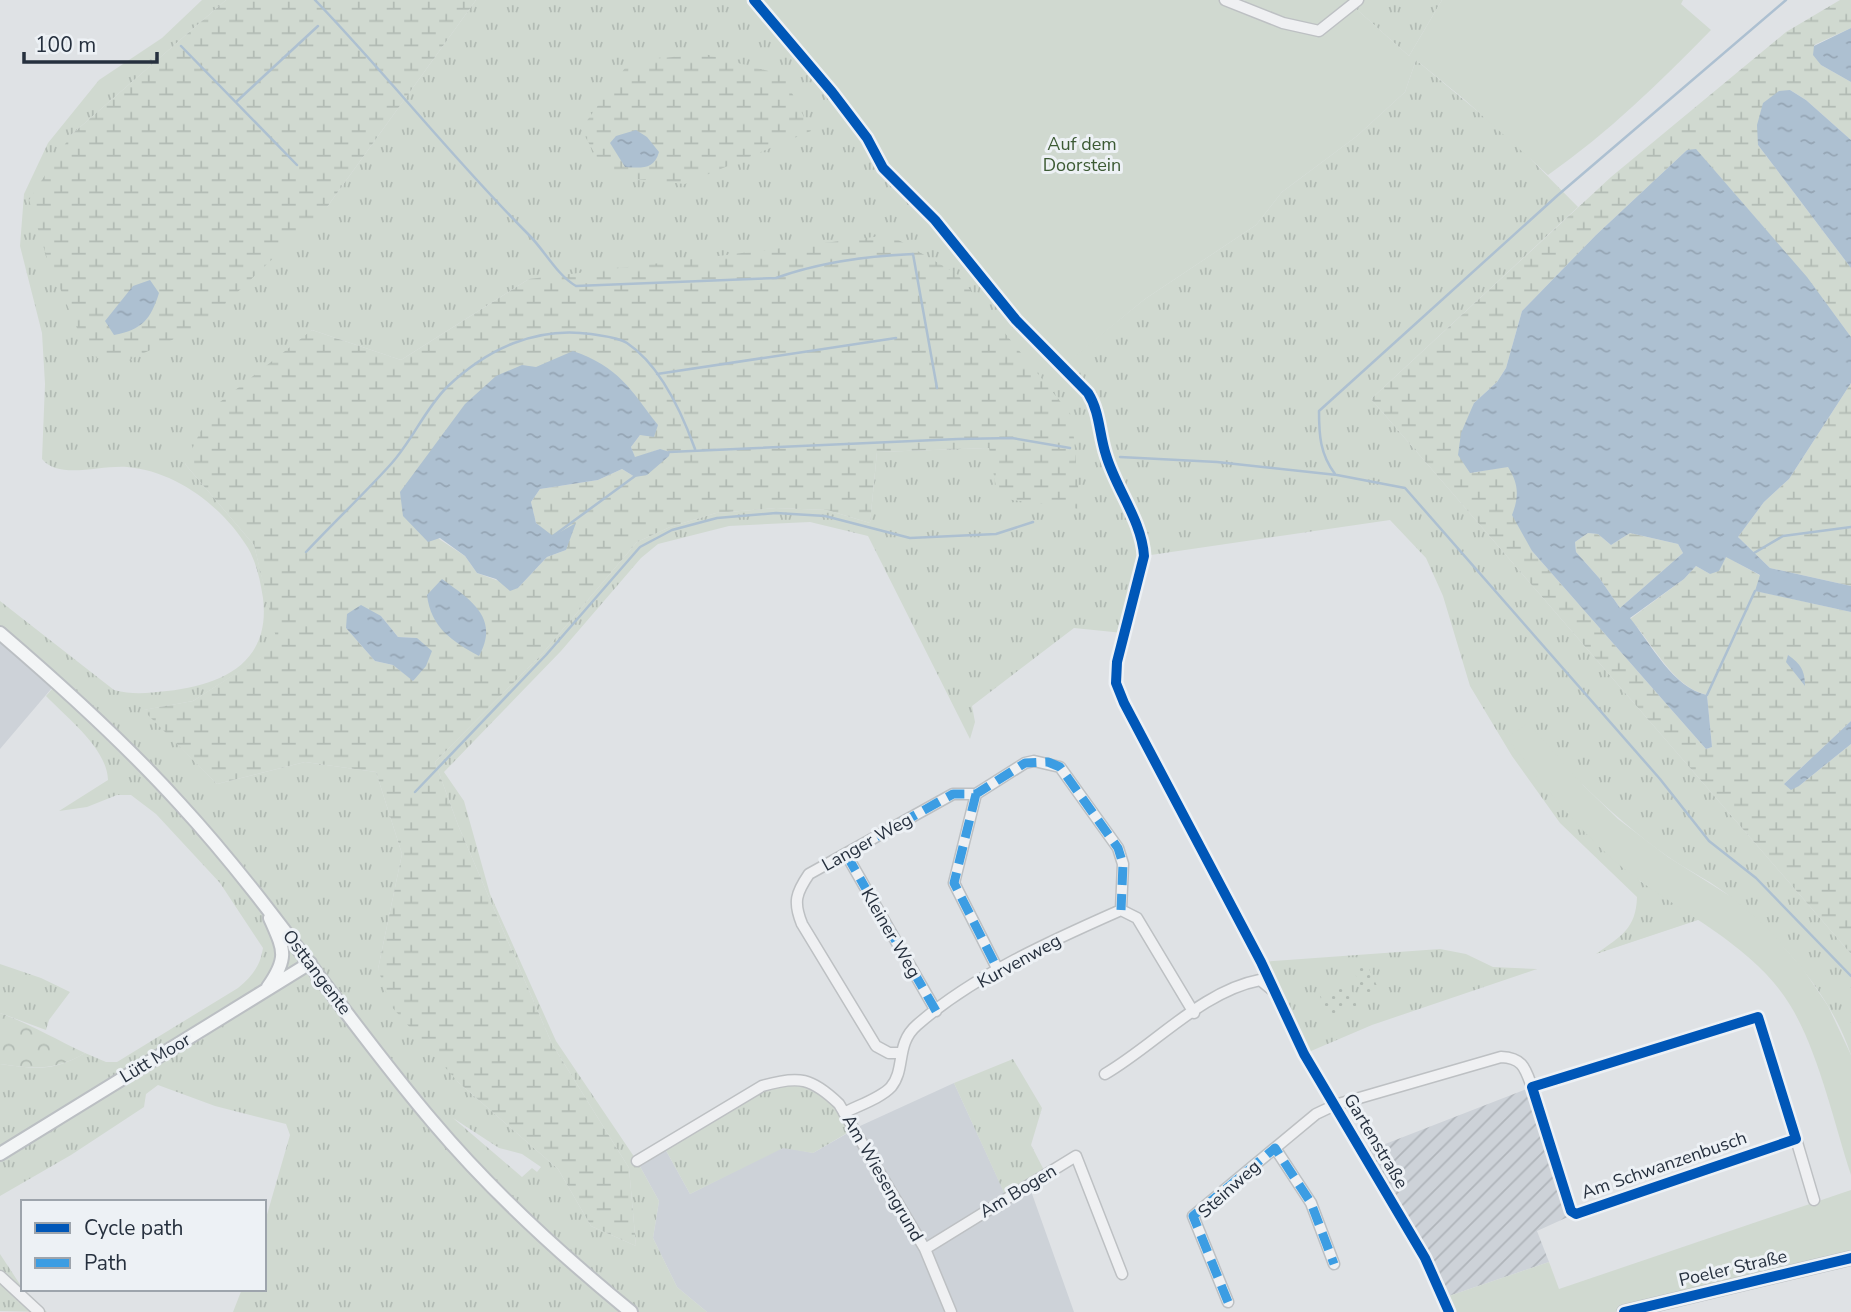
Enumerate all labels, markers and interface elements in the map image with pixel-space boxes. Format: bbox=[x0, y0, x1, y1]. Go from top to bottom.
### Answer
scale bar bbox=[24, 21, 158, 65]
text: 100 m bbox=[35, 31, 96, 59]
park label: Auf dem Doorstein bbox=[1043, 132, 1121, 177]
street label: Langer Weg bbox=[818, 807, 916, 877]
street label: Kleiner Weg bbox=[856, 884, 926, 982]
street label: Osttangente bbox=[277, 925, 357, 1019]
street label: Kurvenweg bbox=[973, 928, 1065, 994]
street label: Lütt Moor bbox=[115, 1027, 195, 1089]
street label: Gartenstraße bbox=[1338, 1089, 1414, 1193]
street label: Am Wiesengrund bbox=[837, 1110, 929, 1246]
street label: Am Schwanzenbusch bbox=[1578, 1125, 1750, 1205]
street label: Steinweg bbox=[1193, 1155, 1265, 1223]
street label: Am Bogen bbox=[975, 1159, 1061, 1223]
legend bbox=[21, 1200, 266, 1291]
text: Cycle path bbox=[84, 1214, 183, 1242]
street label: Poeler Straße bbox=[1677, 1244, 1789, 1292]
text: Path bbox=[84, 1249, 127, 1277]

